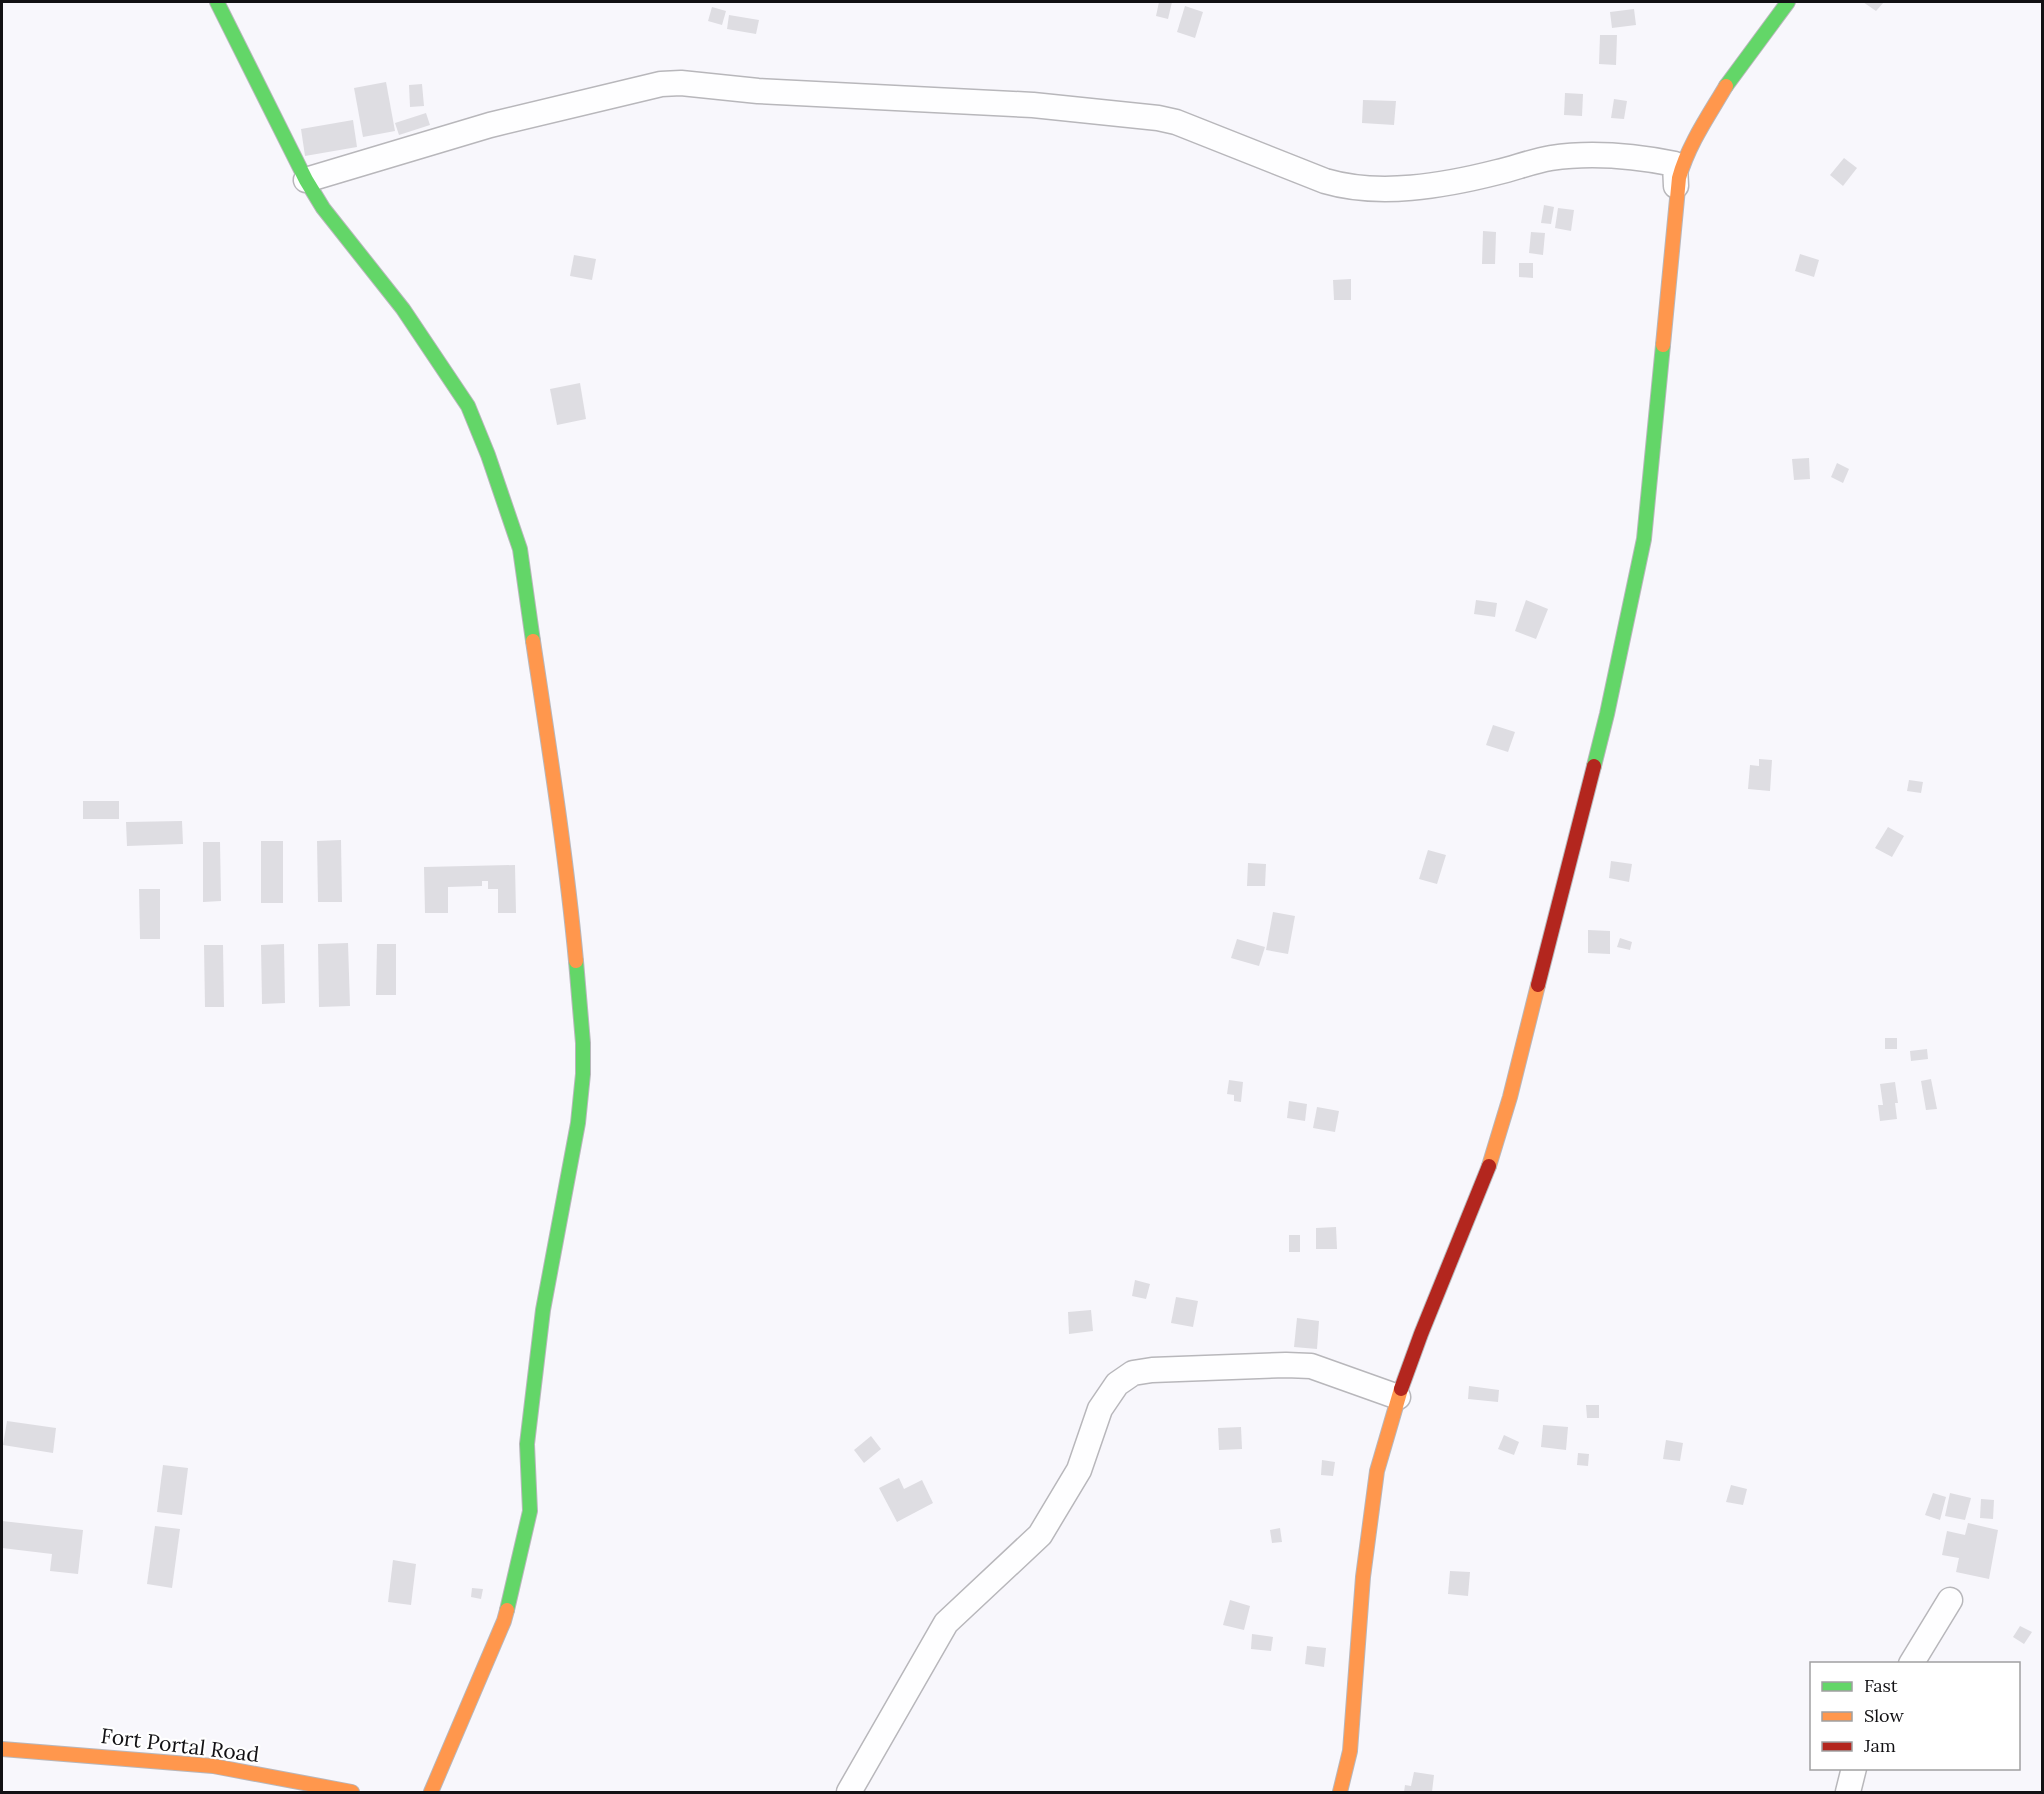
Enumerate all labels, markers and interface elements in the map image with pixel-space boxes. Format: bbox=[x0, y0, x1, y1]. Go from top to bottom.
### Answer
legend bbox=[1810, 1662, 2020, 1770]
text: Fast bbox=[1864, 1674, 1898, 1697]
text: Slow bbox=[1864, 1704, 1904, 1727]
street label: Fort Portal Road bbox=[99, 1722, 261, 1768]
text: Jam bbox=[1863, 1734, 1896, 1757]

